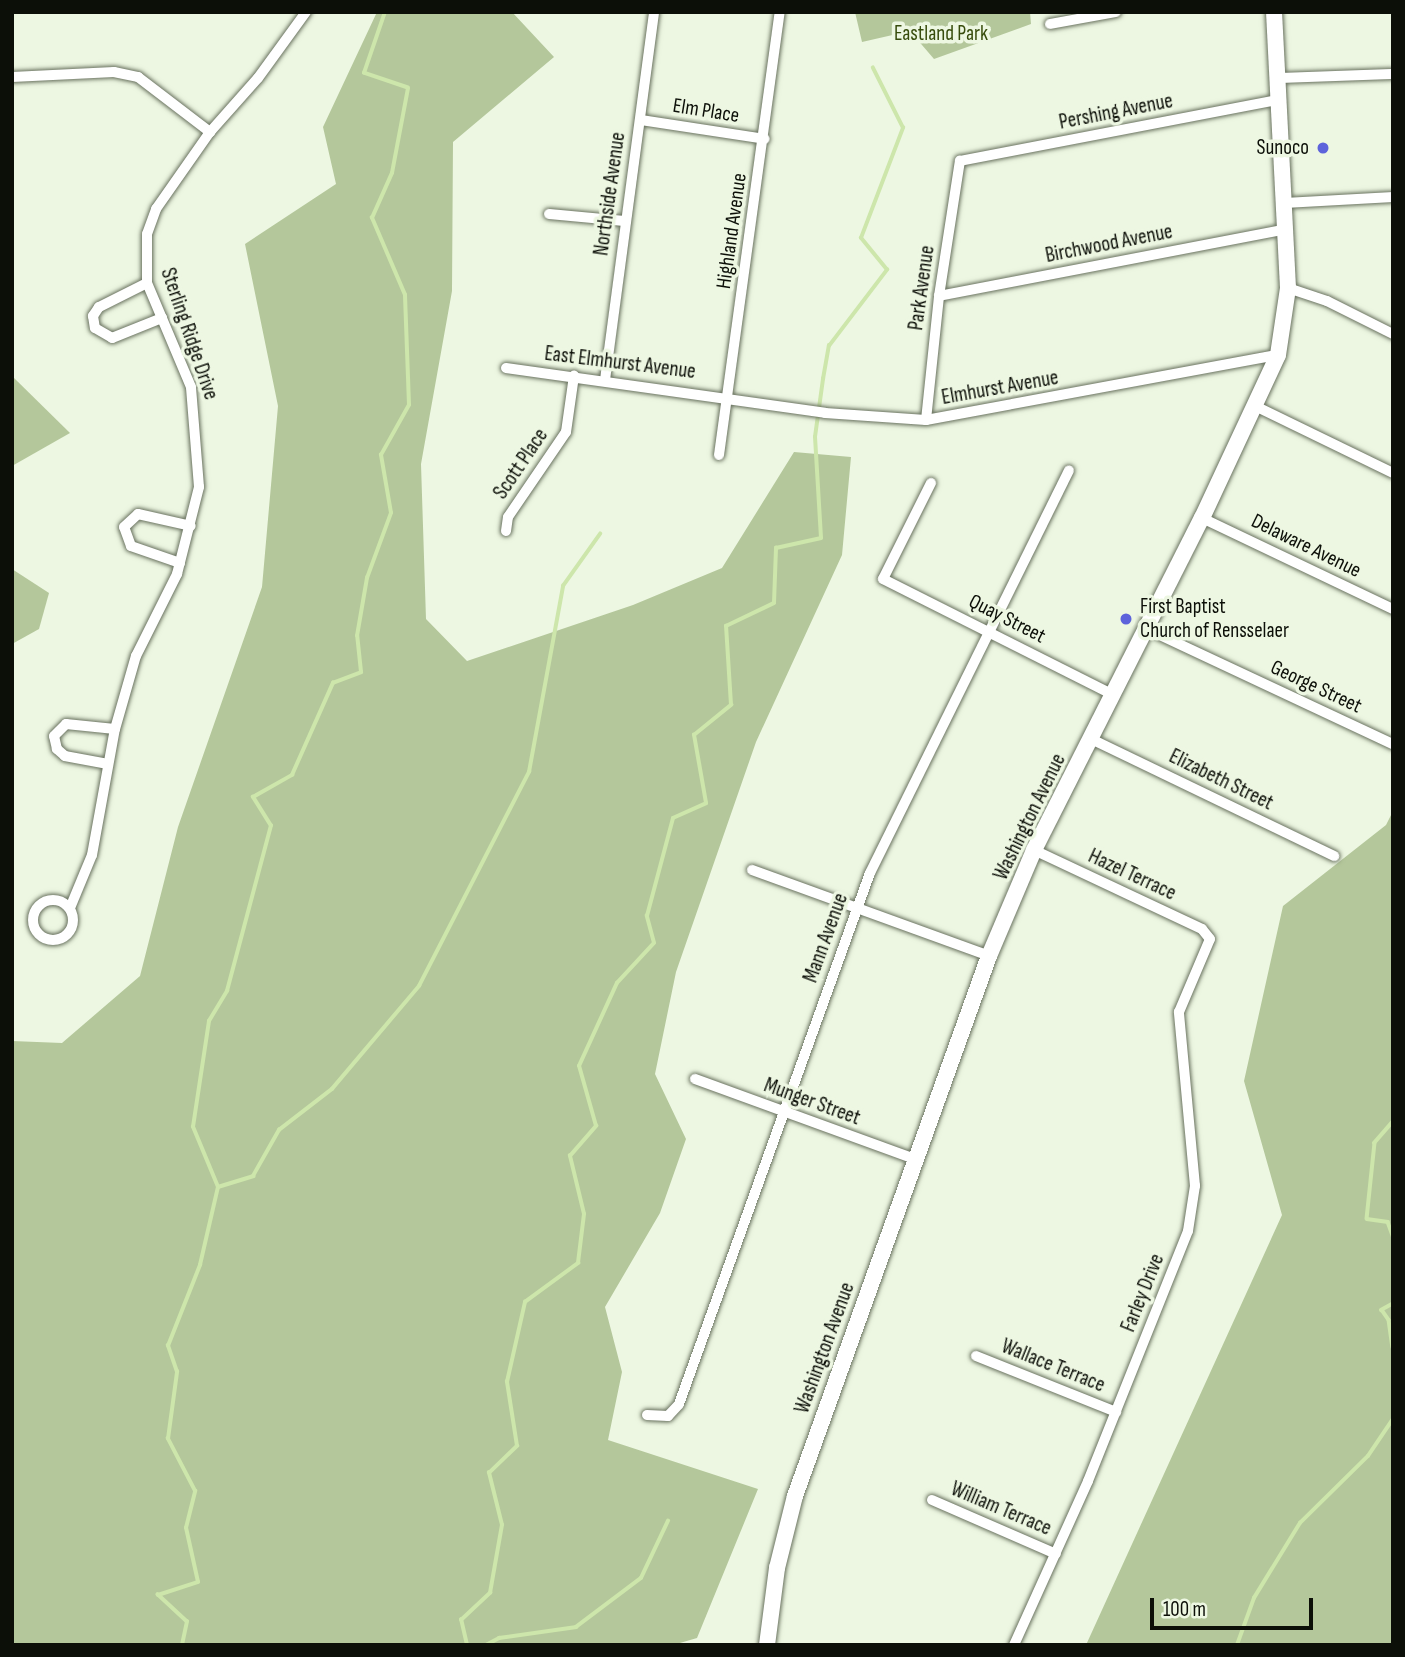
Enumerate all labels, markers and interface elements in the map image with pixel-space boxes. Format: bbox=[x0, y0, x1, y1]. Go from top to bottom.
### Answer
park label: Eastland Park bbox=[894, 21, 988, 47]
street label: Pershing Avenue bbox=[1057, 89, 1175, 135]
street label: Elm Place bbox=[671, 93, 741, 129]
street label: Northside Avenue bbox=[589, 131, 631, 257]
place label: Sunoco bbox=[1257, 135, 1309, 161]
marker: Sunoco bbox=[1315, 140, 1331, 156]
street label: Highland Avenue bbox=[711, 172, 753, 290]
street label: Birchwood Avenue bbox=[1043, 219, 1175, 269]
street label: Park Avenue bbox=[904, 244, 940, 332]
street label: Sterling Ridge Drive bbox=[155, 265, 223, 403]
street label: East Elmhurst Avenue bbox=[543, 341, 697, 385]
street label: Elmhurst Avenue bbox=[940, 365, 1060, 411]
street label: Scott Place bbox=[488, 424, 554, 504]
street label: Delaware Avenue bbox=[1247, 509, 1365, 583]
street label: Quay Street bbox=[964, 589, 1050, 649]
place label: First Baptist Church of Rensselaer bbox=[1140, 594, 1289, 644]
marker: First Baptist Church of Rensselaer bbox=[1118, 611, 1134, 627]
street label: George Street bbox=[1266, 655, 1366, 719]
street label: Elizabeth Street bbox=[1165, 744, 1277, 816]
street label: Washington Avenue bbox=[989, 750, 1071, 884]
street label: Hazel Terrace bbox=[1084, 844, 1180, 906]
street label: Mann Avenue bbox=[798, 890, 854, 986]
street label: Munger Street bbox=[760, 1073, 864, 1131]
street label: Farley Drive bbox=[1116, 1250, 1170, 1336]
street label: Washington Avenue bbox=[790, 1279, 860, 1417]
street label: Wallace Terrace bbox=[998, 1334, 1108, 1398]
street label: William Terrace bbox=[947, 1477, 1055, 1541]
scale bar bbox=[1153, 1584, 1316, 1628]
text: 100 m bbox=[1163, 1597, 1206, 1622]

